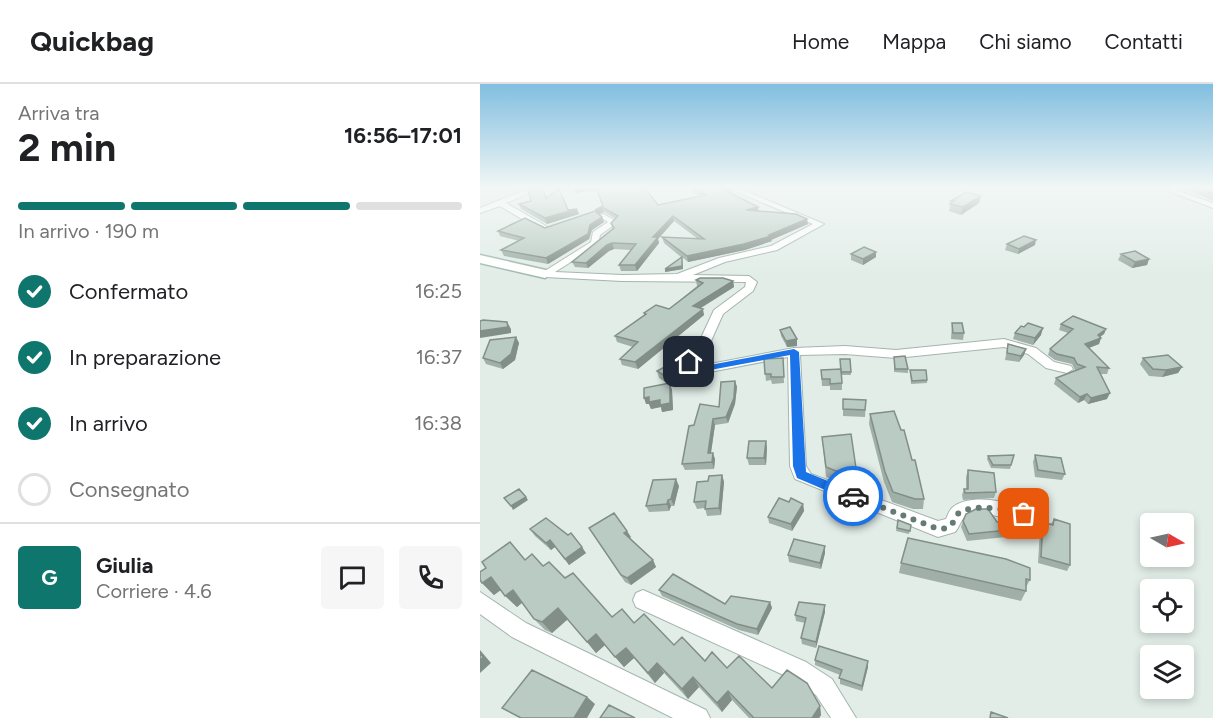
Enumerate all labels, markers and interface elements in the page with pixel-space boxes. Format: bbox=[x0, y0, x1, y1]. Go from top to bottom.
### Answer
text: Quickbag bbox=[30, 24, 154, 58]
text: Home bbox=[792, 29, 849, 54]
text: Mappa bbox=[882, 29, 946, 54]
text: Chi siamo bbox=[979, 29, 1072, 54]
text: Contatti bbox=[1105, 29, 1183, 54]
text: Arriva tra bbox=[18, 101, 100, 125]
text: 16:56–17:01 bbox=[344, 122, 462, 149]
text: 2 min bbox=[18, 124, 116, 171]
text: In arrivo · 190 m bbox=[18, 219, 159, 243]
icon: check bbox=[18, 275, 51, 308]
text: Confermato bbox=[69, 278, 188, 305]
text: 16:25 bbox=[415, 279, 462, 303]
pin bbox=[663, 336, 714, 387]
icon: check bbox=[18, 341, 51, 374]
text: In preparazione bbox=[69, 344, 221, 371]
text: 16:37 bbox=[416, 345, 462, 369]
icon: home bbox=[672, 345, 705, 378]
icon: check bbox=[18, 407, 51, 440]
text: In arrivo bbox=[69, 410, 148, 437]
text: 16:38 bbox=[414, 411, 462, 435]
courier bbox=[823, 466, 883, 526]
text: Consegnato bbox=[69, 476, 190, 503]
icon: car bbox=[837, 480, 870, 513]
pin bbox=[998, 488, 1049, 539]
icon: bag bbox=[1007, 497, 1040, 530]
north arrow bbox=[1140, 513, 1194, 567]
map controls bbox=[1140, 513, 1194, 699]
button: chat bbox=[321, 546, 384, 609]
button: phone bbox=[399, 546, 462, 609]
text: Giulia bbox=[96, 552, 154, 579]
text: G bbox=[41, 564, 58, 591]
text: Corriere · 4.6 bbox=[96, 579, 212, 603]
button: locate bbox=[1140, 579, 1194, 633]
button: layers bbox=[1140, 645, 1194, 699]

